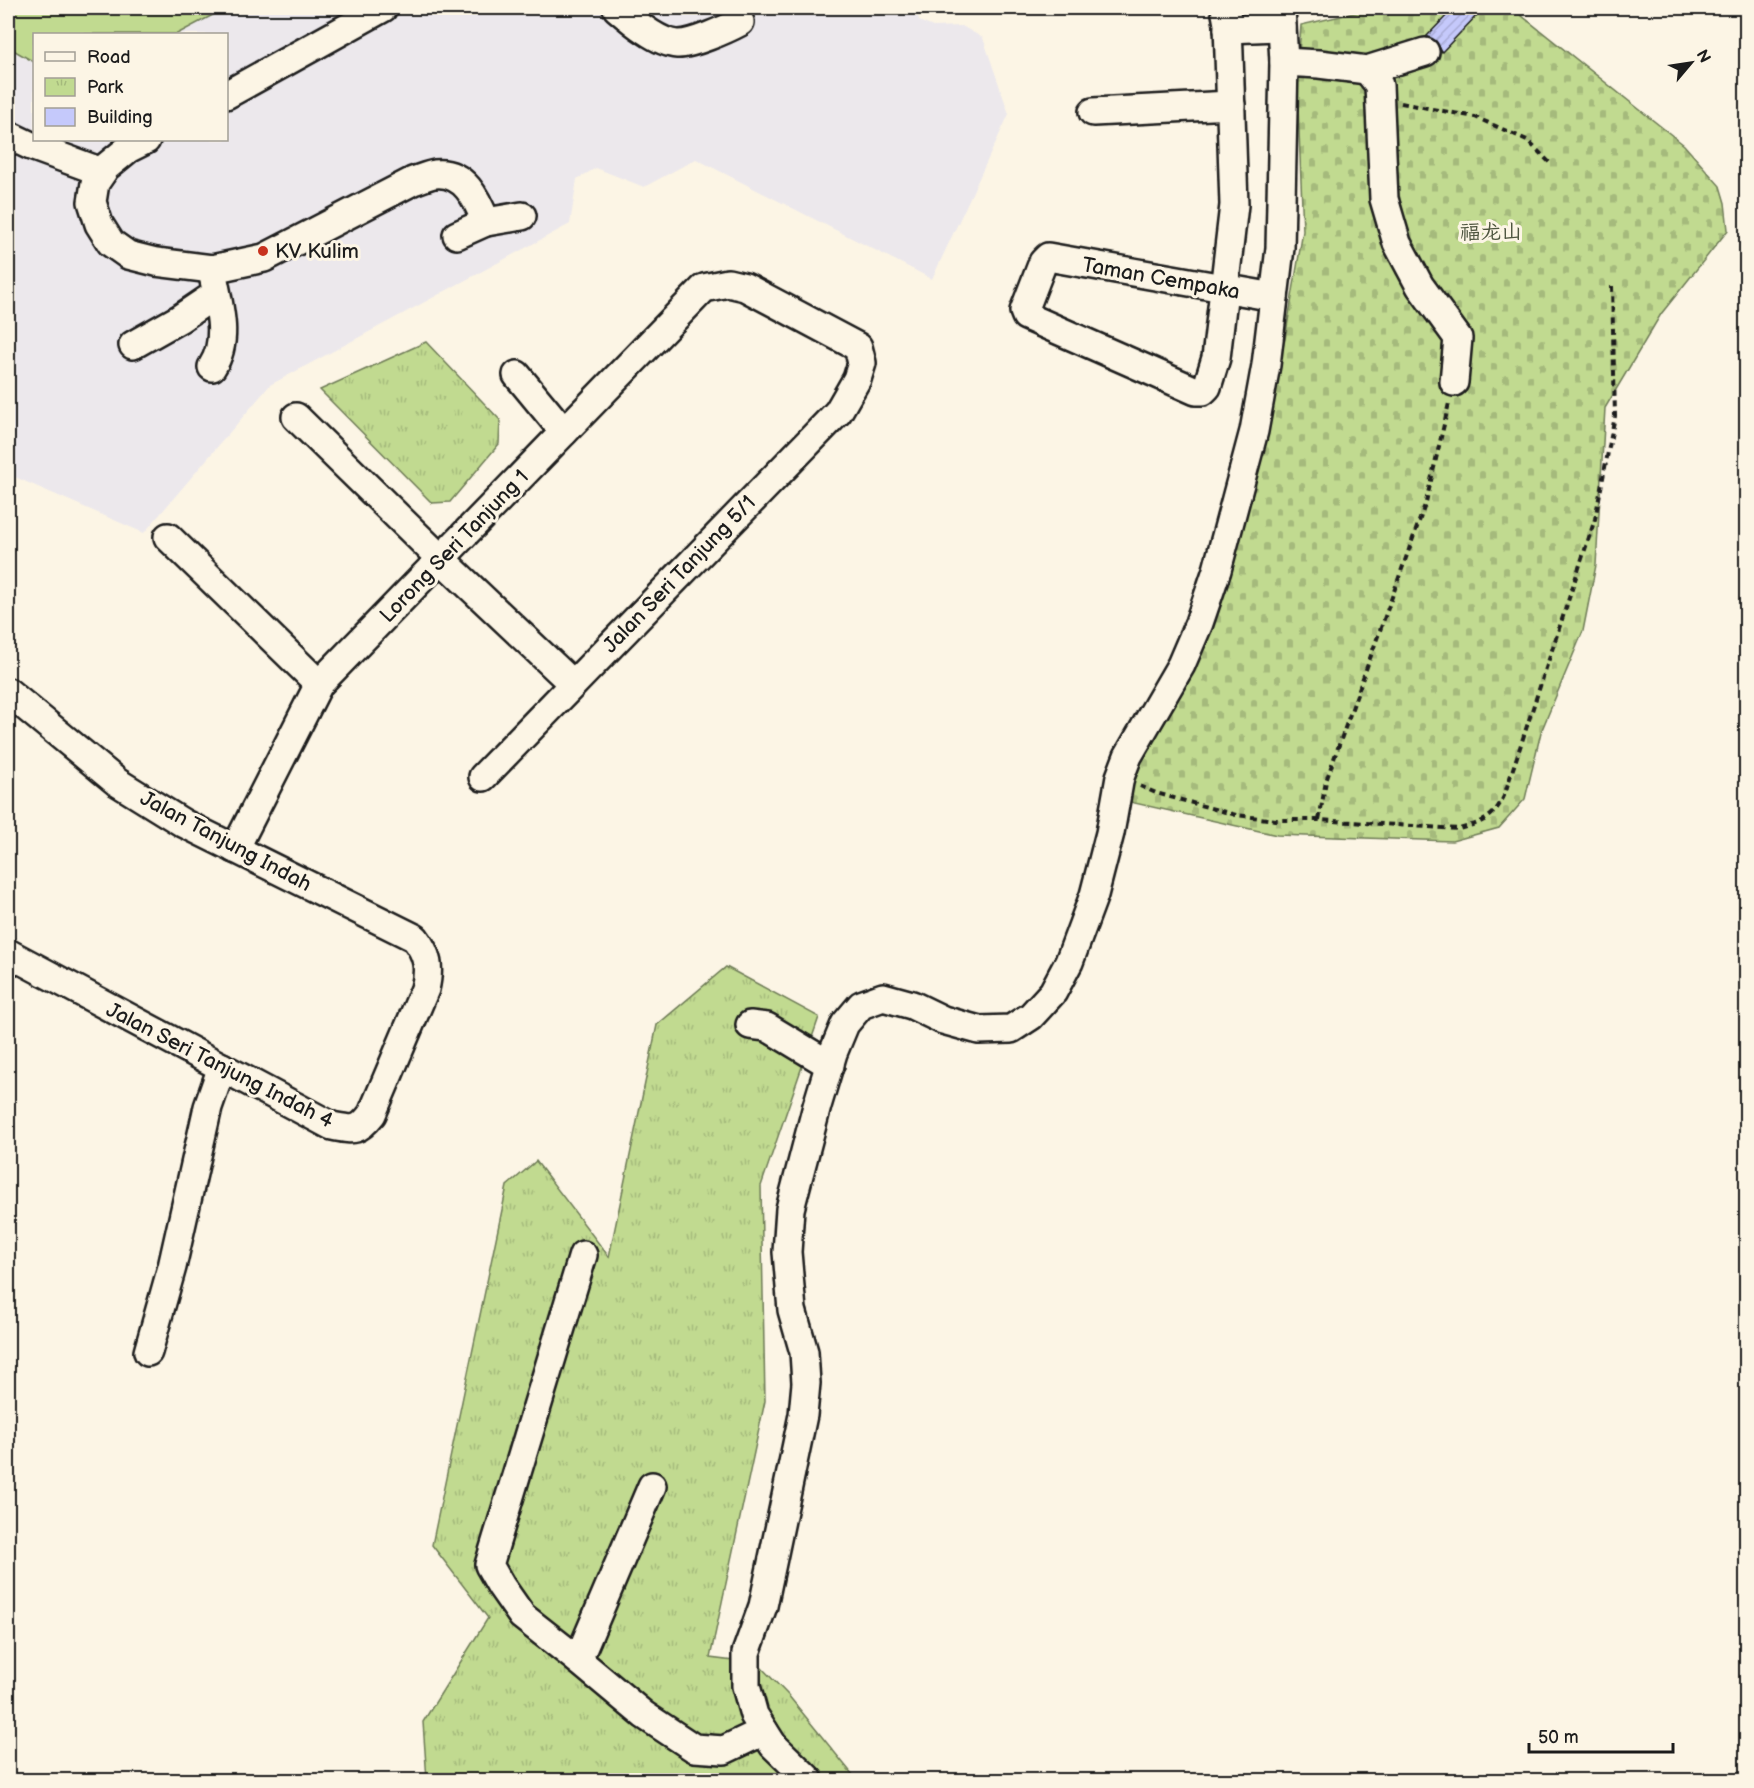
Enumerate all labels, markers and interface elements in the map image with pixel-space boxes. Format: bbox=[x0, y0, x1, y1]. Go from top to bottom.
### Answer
legend bbox=[33, 33, 228, 141]
north arrow bbox=[1661, 33, 1721, 93]
text: Road bbox=[87, 47, 131, 68]
text: N bbox=[1692, 47, 1714, 66]
text: Park bbox=[87, 77, 123, 98]
text: Building bbox=[87, 107, 153, 128]
park label: 福龙山 bbox=[1460, 220, 1523, 245]
place label: KV Kulim bbox=[275, 239, 359, 264]
marker: KV Kulim bbox=[256, 244, 270, 258]
street label: Taman Cempaka bbox=[1080, 252, 1242, 305]
street label: Lorong Seri Tanjung 1 bbox=[375, 465, 534, 628]
street label: Jalan Seri Tanjung 5/1 bbox=[598, 491, 761, 658]
street label: Jalan Tanjung Indah bbox=[136, 786, 316, 897]
street label: Jalan Seri Tanjung Indah 4 bbox=[102, 997, 338, 1134]
scale bar bbox=[1529, 1716, 1673, 1754]
text: 50 m bbox=[1538, 1727, 1579, 1748]

